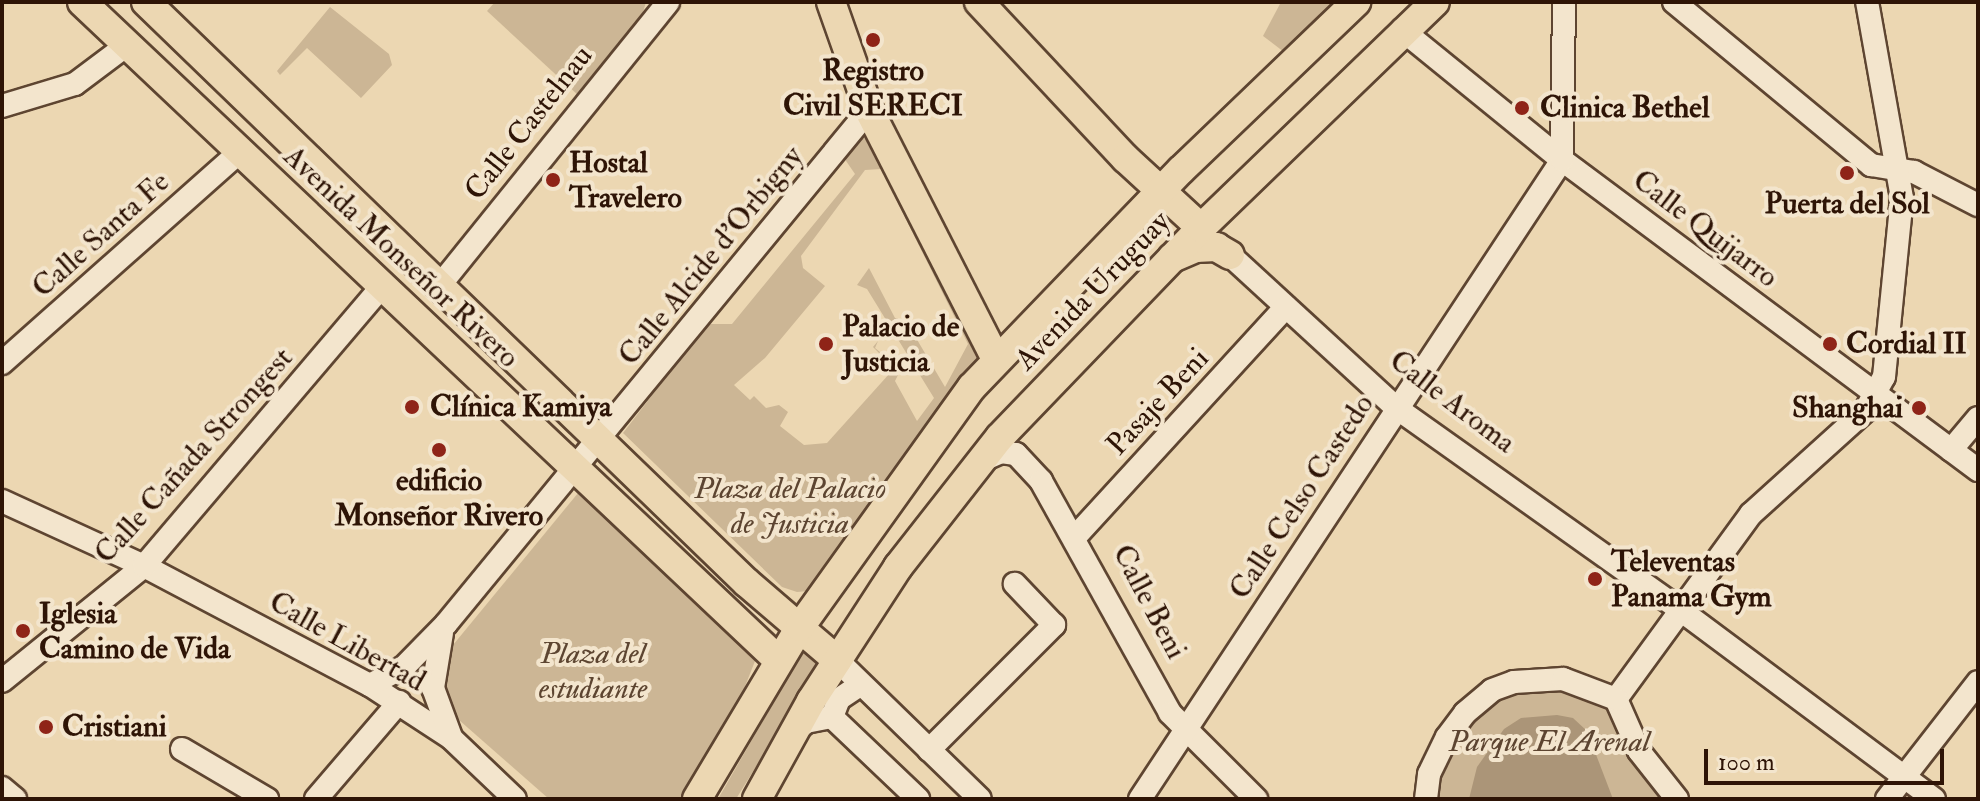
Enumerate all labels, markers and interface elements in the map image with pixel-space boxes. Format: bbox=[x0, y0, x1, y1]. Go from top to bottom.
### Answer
marker: Registro Civil SERECI bbox=[864, 31, 882, 49]
street label: Calle Castelnau bbox=[458, 39, 600, 207]
place label: Registro Civil SERECI bbox=[783, 53, 963, 124]
place label: Clinica Bethel bbox=[1540, 90, 1710, 126]
marker: Clinica Bethel bbox=[1511, 97, 1533, 119]
street label: Avenida Monseñor Rivero bbox=[276, 139, 526, 375]
street label: Calle Alcide d'Orbigny bbox=[611, 139, 811, 373]
place label: Hostal Travelero bbox=[569, 145, 682, 216]
street label: Calle Quijarro bbox=[1625, 163, 1785, 295]
street label: Calle Santa Fe bbox=[25, 164, 177, 306]
marker: Puerta del Sol bbox=[1838, 164, 1856, 182]
marker: Hostal Travelero bbox=[544, 171, 562, 189]
place label: Puerta del Sol bbox=[1764, 186, 1930, 222]
street label: Avenida Uruguay bbox=[1008, 204, 1178, 378]
place label: Palacio de Justicia bbox=[842, 309, 959, 380]
place label: Cordial II bbox=[1846, 326, 1967, 362]
marker: Palacio de Justicia bbox=[817, 335, 835, 353]
marker: Cordial II bbox=[1821, 335, 1839, 353]
street label: Calle Cañada Strongest bbox=[87, 341, 301, 571]
street label: Pasaje Beni bbox=[1099, 341, 1217, 463]
street label: Calle Aroma bbox=[1382, 343, 1522, 461]
street label: Calle Celso Castedo bbox=[1222, 388, 1382, 606]
place label: Clínica Kamiya bbox=[430, 389, 612, 425]
place label: Shanghai bbox=[1792, 390, 1903, 426]
marker: Clínica Kamiya bbox=[401, 396, 423, 418]
marker: Shanghai bbox=[1910, 399, 1928, 417]
marker: edificio Monseñor Rivero bbox=[430, 441, 448, 459]
place label: edificio Monseñor Rivero bbox=[335, 463, 543, 534]
park label: Plaza del Palacio de Justicia bbox=[694, 471, 886, 542]
street label: Calle Beni bbox=[1104, 539, 1194, 665]
place label: Televentas Panama Gym bbox=[1611, 544, 1772, 614]
marker: Televentas Panama Gym bbox=[1586, 570, 1604, 588]
street label: Calle Libertad bbox=[263, 584, 431, 700]
place label: Iglesia Camino de Vida bbox=[39, 596, 230, 666]
marker: Iglesia Camino de Vida bbox=[14, 622, 32, 640]
park label: Plaza del estudiante bbox=[539, 636, 647, 706]
place label: Cristiani bbox=[62, 709, 167, 745]
marker: Cristiani bbox=[37, 718, 55, 736]
park label: Parque El Arenal bbox=[1448, 724, 1650, 760]
scale bar bbox=[1708, 733, 1948, 783]
text: 100 m bbox=[1718, 747, 1775, 778]

